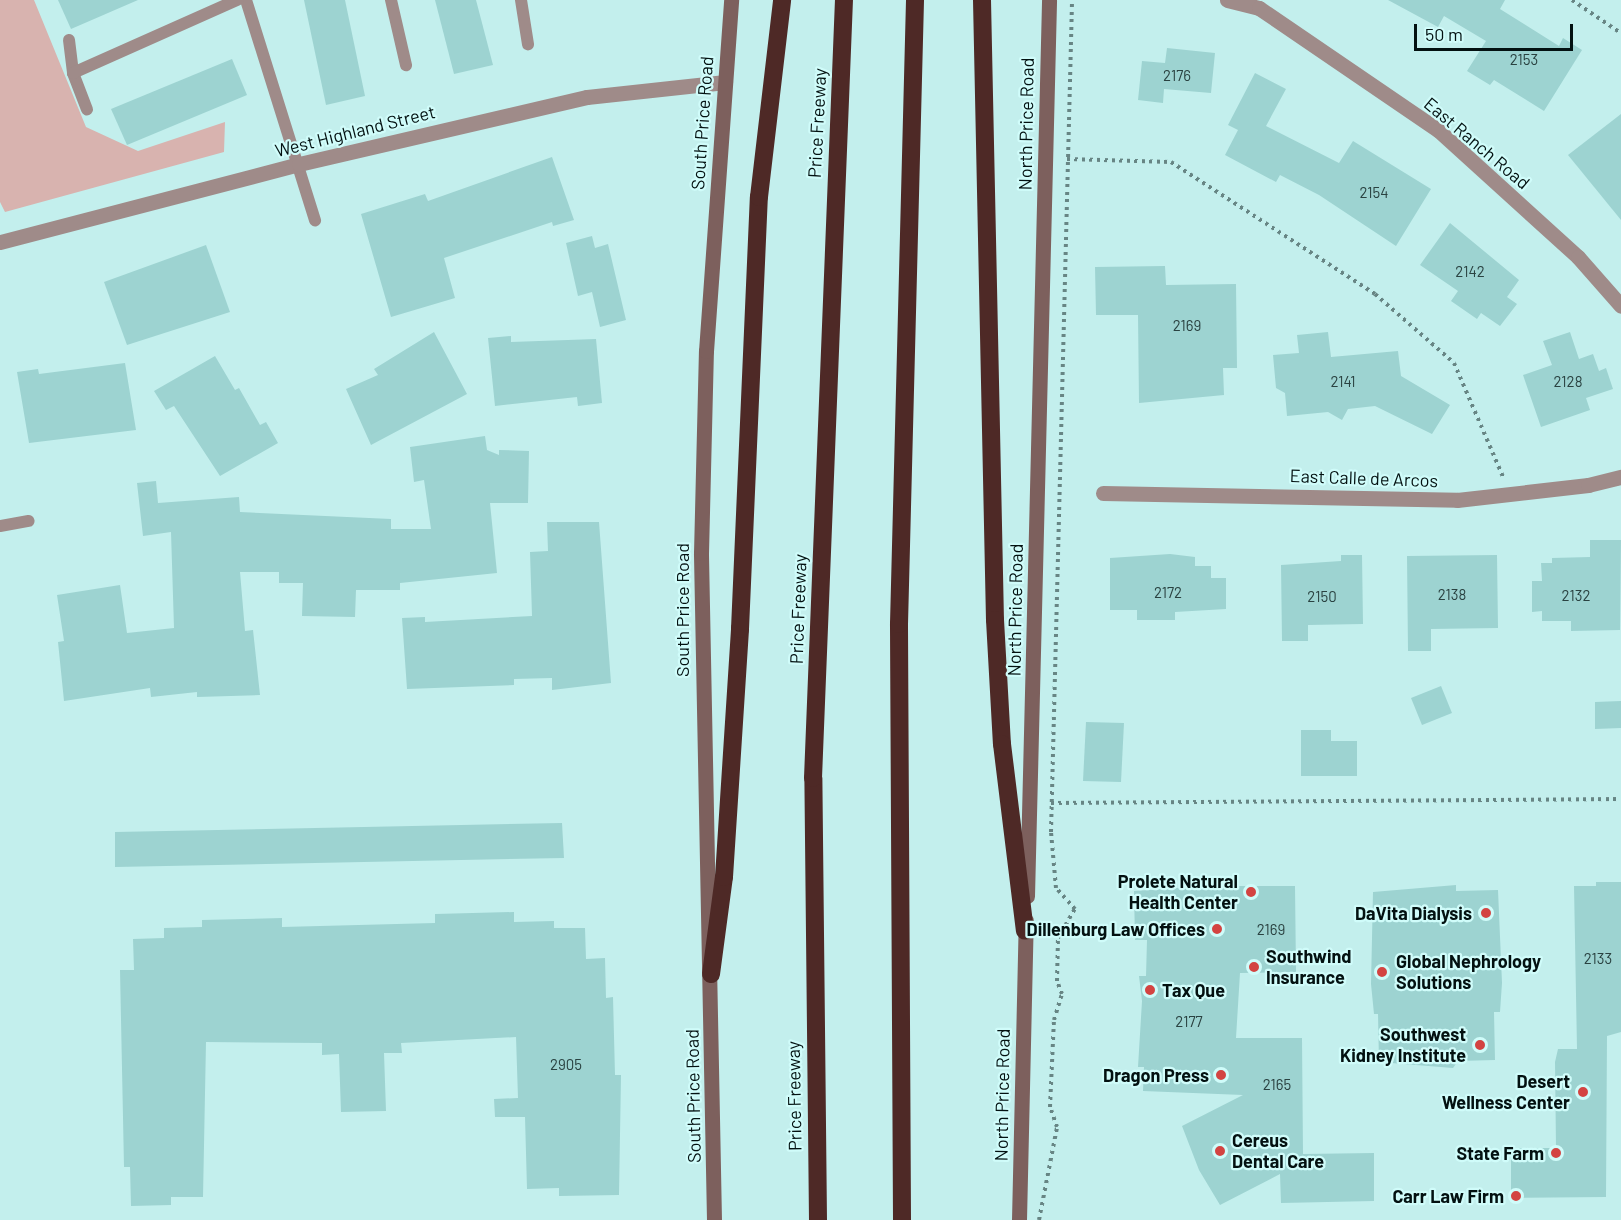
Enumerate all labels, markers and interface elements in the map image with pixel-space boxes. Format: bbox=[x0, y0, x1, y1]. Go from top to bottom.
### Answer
scale bar bbox=[1417, 12, 1576, 50]
text: 50 m bbox=[1425, 23, 1463, 45]
house number: 2153 bbox=[1510, 51, 1538, 69]
street label: South Price Road bbox=[687, 55, 717, 191]
street label: North Price Road bbox=[1014, 57, 1038, 191]
house number: 2176 bbox=[1163, 67, 1191, 85]
street label: Price Freeway bbox=[803, 68, 831, 178]
street label: East Ranch Road bbox=[1420, 93, 1534, 193]
street label: West Highland Street bbox=[273, 101, 437, 161]
house number: 2154 bbox=[1359, 184, 1389, 202]
house number: 2142 bbox=[1455, 263, 1485, 281]
house number: 2169 bbox=[1173, 317, 1201, 335]
house number: 2141 bbox=[1330, 373, 1356, 391]
house number: 2128 bbox=[1554, 373, 1582, 391]
street label: East Calle de Arcos bbox=[1289, 465, 1439, 491]
street label: South Price Road bbox=[671, 543, 693, 677]
street label: North Price Road bbox=[1003, 543, 1027, 677]
street label: Price Freeway bbox=[785, 554, 811, 664]
house number: 2172 bbox=[1154, 584, 1182, 602]
house number: 2138 bbox=[1438, 586, 1466, 604]
house number: 2132 bbox=[1562, 587, 1590, 605]
house number: 2150 bbox=[1307, 588, 1337, 606]
place label: Prolete Natural Health Center bbox=[1118, 871, 1238, 914]
marker: Prolete Natural Health Center bbox=[1242, 883, 1260, 901]
place label: DaVita Dialysis bbox=[1355, 902, 1472, 924]
marker: DaVita Dialysis bbox=[1477, 904, 1495, 922]
place label: Dillenburg Law Offices bbox=[1027, 918, 1205, 940]
house number: 2169 bbox=[1257, 921, 1285, 939]
marker: Dillenburg Law Offices bbox=[1210, 922, 1224, 936]
place label: Southwind Insurance bbox=[1266, 946, 1351, 988]
house number: 2133 bbox=[1584, 950, 1612, 968]
place label: Global Nephrology Solutions bbox=[1396, 951, 1541, 994]
marker: Southwind Insurance bbox=[1247, 960, 1261, 974]
marker: Global Nephrology Solutions bbox=[1373, 963, 1391, 981]
place label: Tax Que bbox=[1162, 979, 1225, 1001]
marker: Tax Que bbox=[1143, 983, 1157, 997]
house number: 2177 bbox=[1175, 1013, 1203, 1031]
place label: Southwest Kidney Institute bbox=[1340, 1024, 1466, 1066]
street label: North Price Road bbox=[990, 1028, 1014, 1162]
street label: South Price Road bbox=[681, 1029, 705, 1163]
marker: Southwest Kidney Institute bbox=[1471, 1036, 1489, 1054]
street label: Price Freeway bbox=[782, 1041, 806, 1151]
house number: 2905 bbox=[550, 1056, 582, 1074]
place label: Dragon Press bbox=[1103, 1064, 1209, 1086]
marker: Dragon Press bbox=[1214, 1068, 1228, 1082]
place label: Desert Wellness Center bbox=[1442, 1071, 1570, 1114]
house number: 2165 bbox=[1263, 1076, 1291, 1094]
marker: Desert Wellness Center bbox=[1574, 1083, 1592, 1101]
place label: Cereus Dental Care bbox=[1232, 1130, 1324, 1172]
place label: State Farm bbox=[1456, 1142, 1544, 1164]
marker: Cereus Dental Care bbox=[1213, 1144, 1227, 1158]
marker: State Farm bbox=[1549, 1146, 1563, 1160]
place label: Carr Law Firm bbox=[1392, 1185, 1504, 1207]
marker: Carr Law Firm bbox=[1509, 1189, 1523, 1203]

